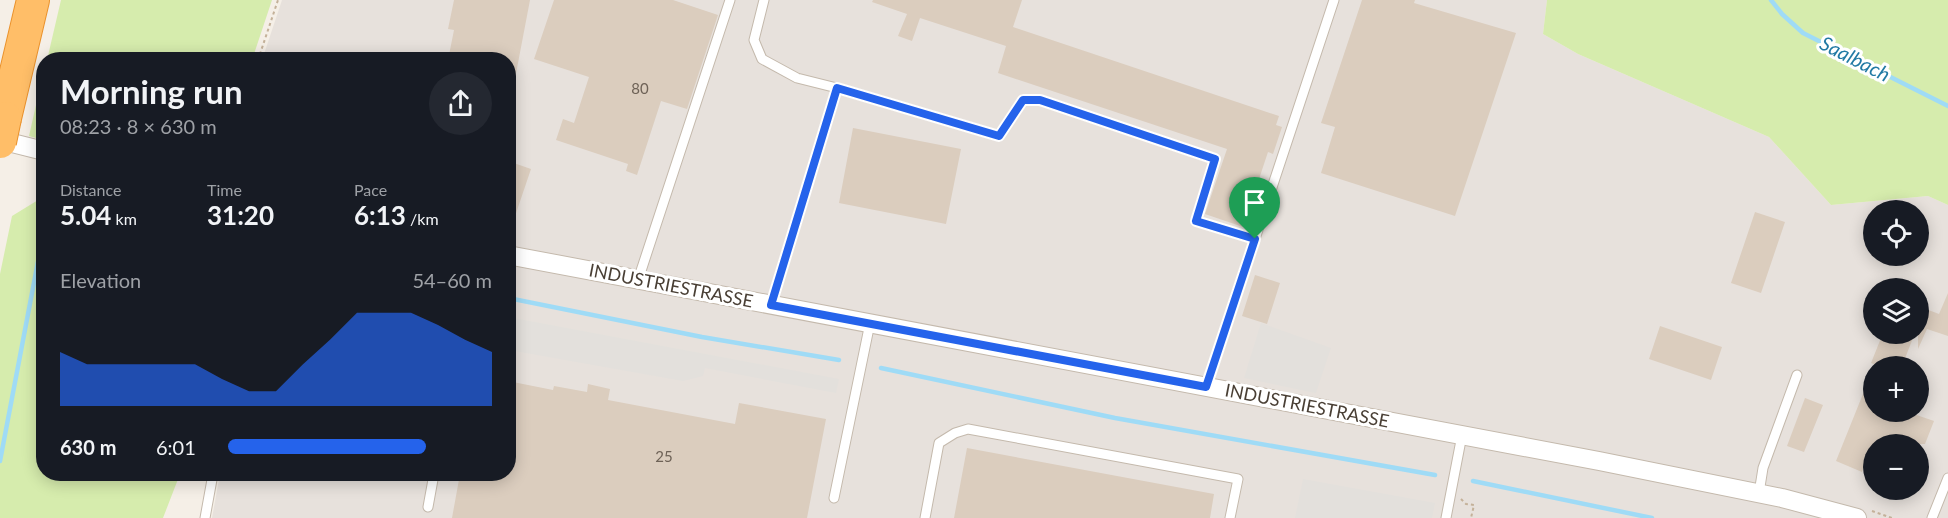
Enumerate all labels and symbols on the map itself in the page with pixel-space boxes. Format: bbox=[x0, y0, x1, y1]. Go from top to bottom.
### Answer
water label: Saalbach bbox=[1816, 30, 1895, 86]
house number: 80 bbox=[631, 79, 649, 97]
pin bbox=[1229, 177, 1280, 239]
street label: INDUSTRIESTRASSE bbox=[587, 258, 755, 312]
street label: INDUSTRIESTRASSE bbox=[1223, 378, 1391, 432]
house number: 25 bbox=[655, 447, 673, 465]

